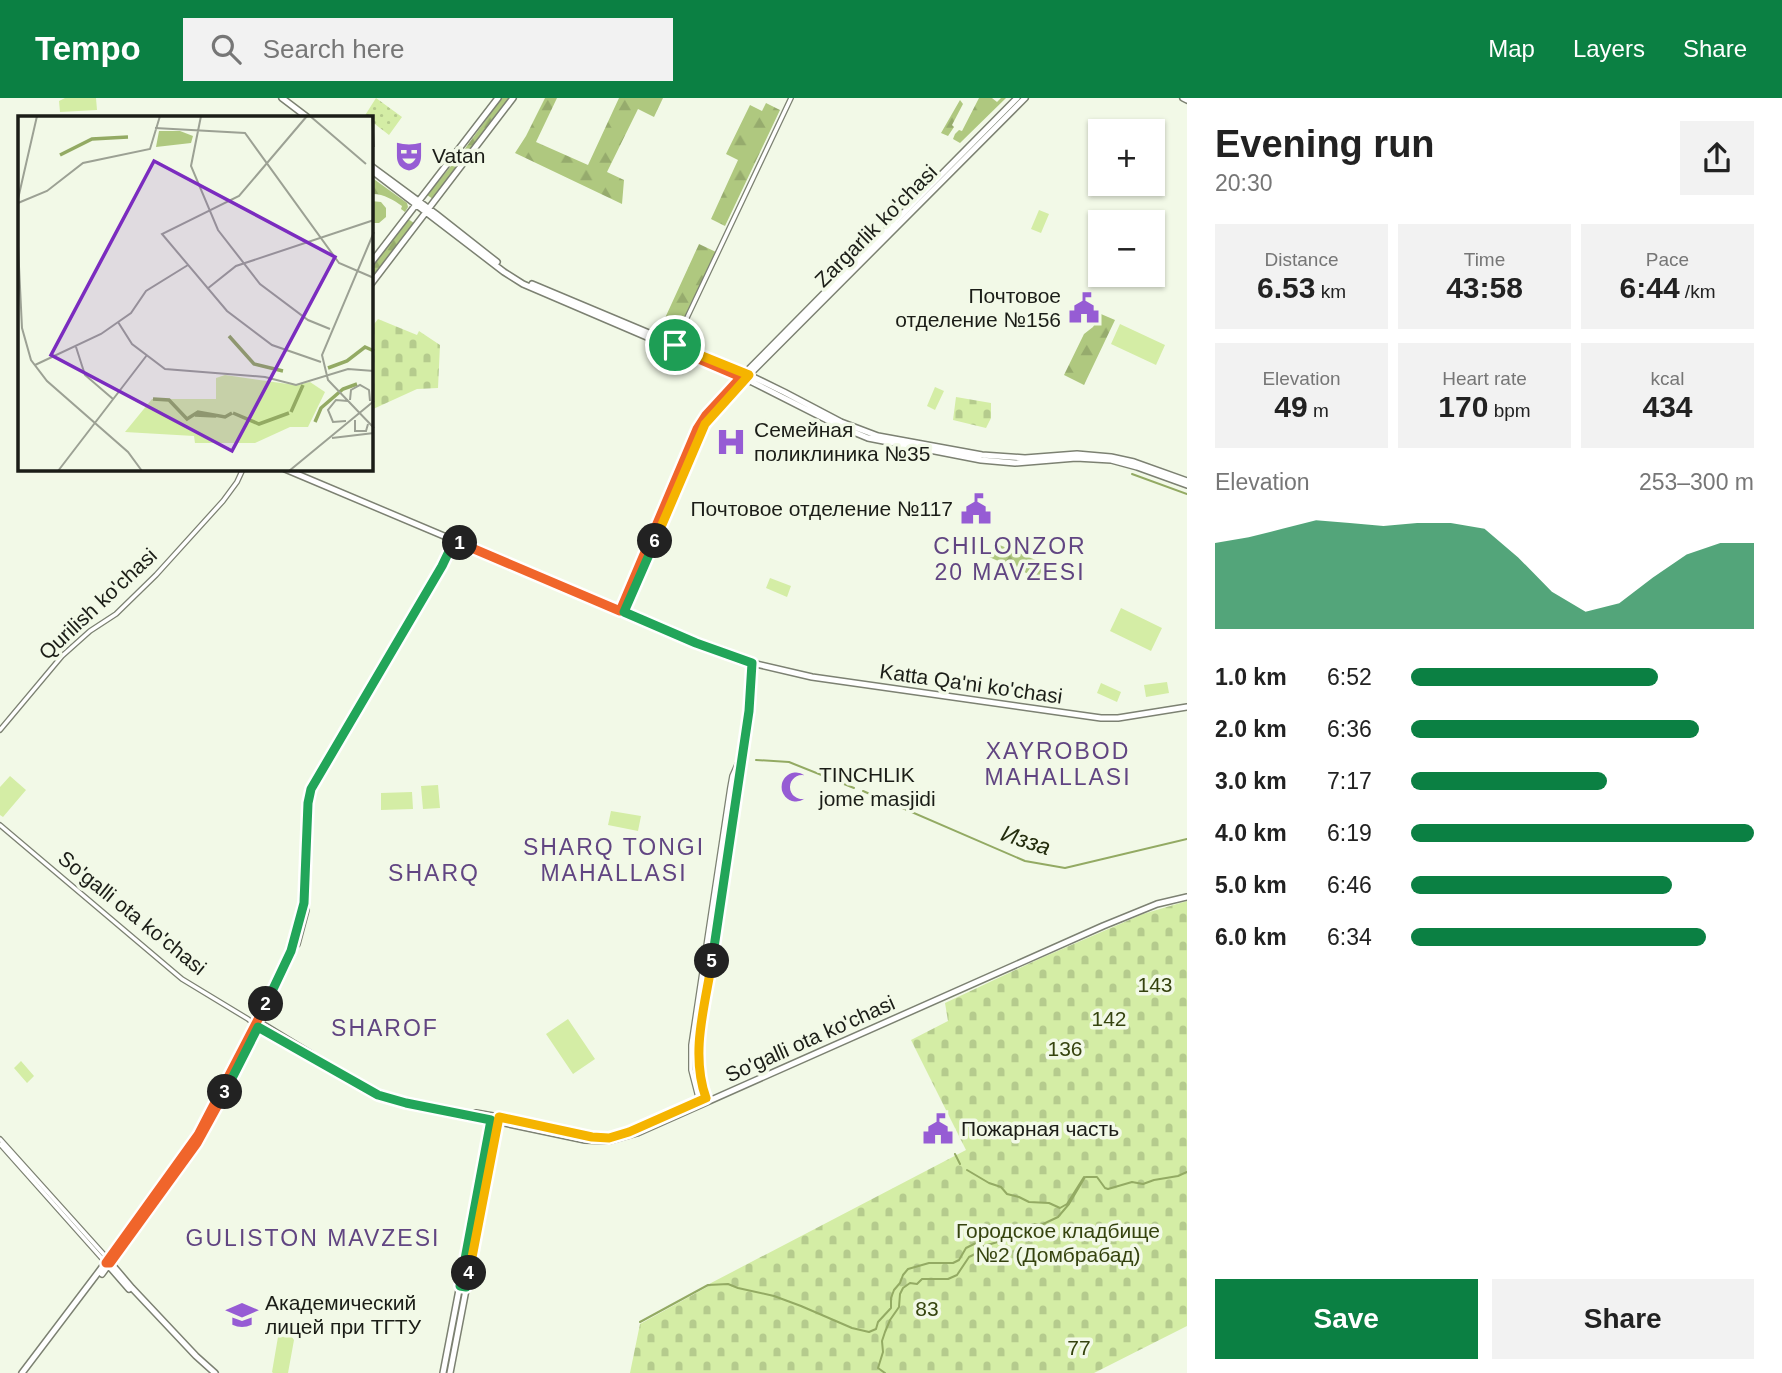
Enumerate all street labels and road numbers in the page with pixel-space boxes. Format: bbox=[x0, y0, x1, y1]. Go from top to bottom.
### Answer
street label: Zargarlik ko'chasi bbox=[810, 160, 941, 291]
street label: Qurilish ko'chasi bbox=[34, 543, 161, 664]
street label: Katta Qa'ni ko'chasi bbox=[878, 659, 1064, 708]
street label: So'galli ota ko'chasi bbox=[54, 846, 211, 979]
street label: So'galli ota ko'chasi bbox=[721, 991, 898, 1086]

